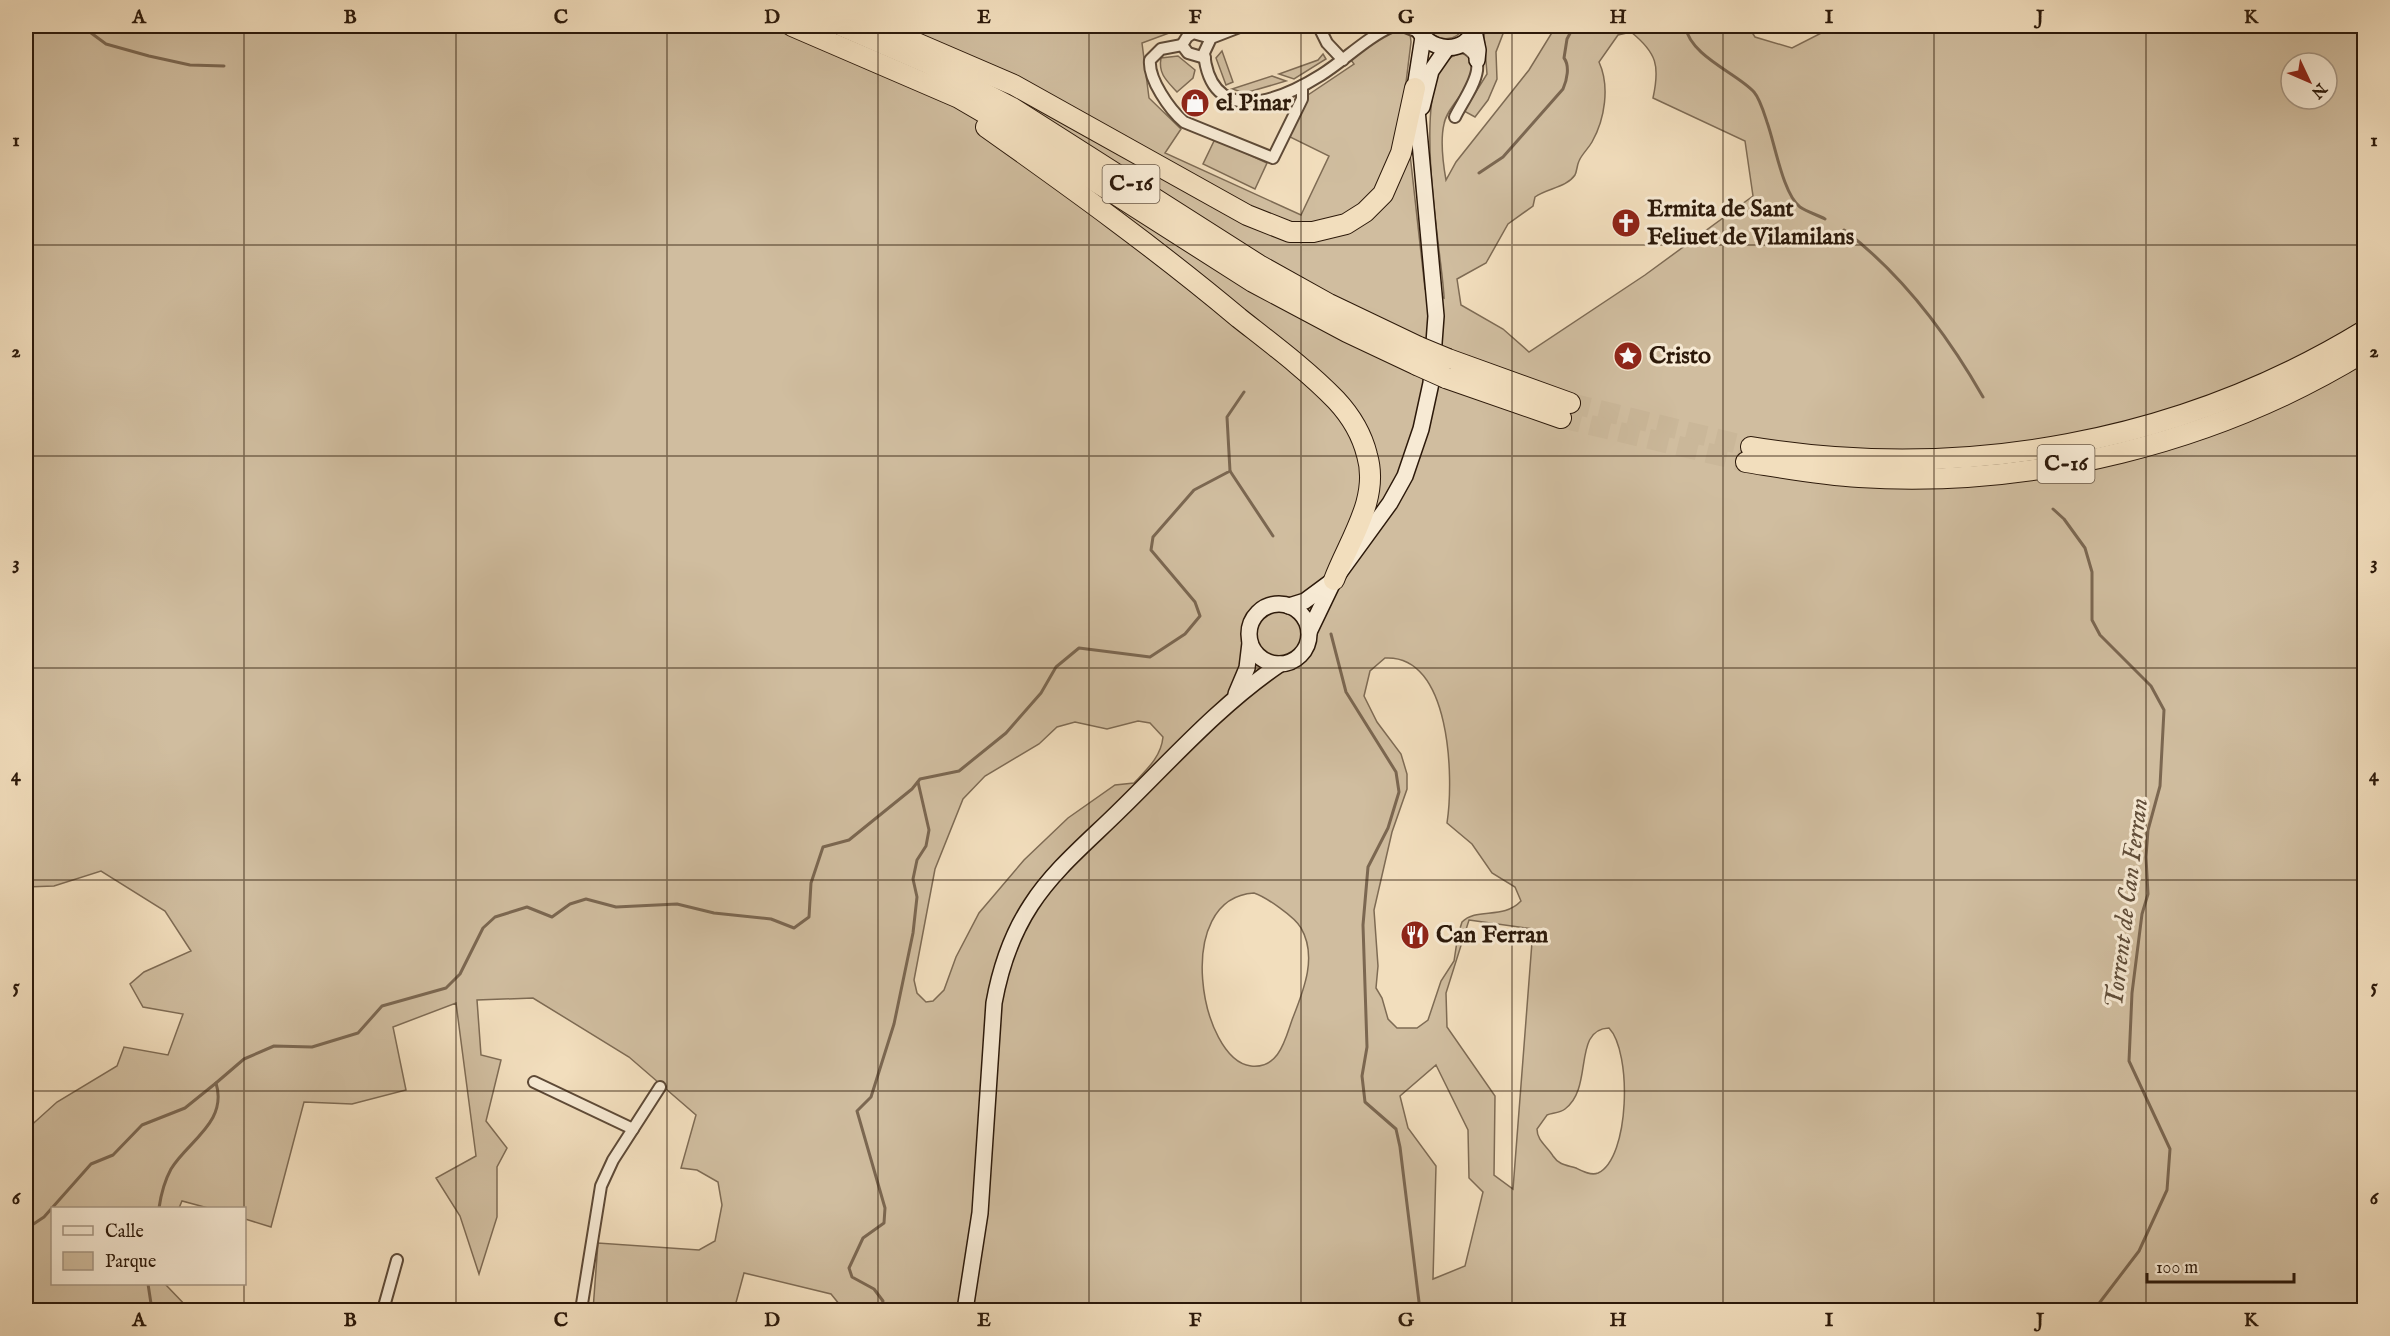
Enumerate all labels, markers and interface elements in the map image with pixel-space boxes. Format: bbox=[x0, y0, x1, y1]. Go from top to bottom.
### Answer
text: A bbox=[131, 5, 147, 30]
text: B bbox=[343, 5, 357, 30]
text: C bbox=[554, 5, 568, 30]
text: D bbox=[764, 5, 780, 30]
text: E bbox=[977, 5, 991, 30]
text: F bbox=[1189, 5, 1202, 30]
text: G bbox=[1398, 5, 1415, 30]
text: H bbox=[1609, 5, 1627, 30]
text: I bbox=[1825, 5, 1834, 30]
text: J bbox=[2033, 5, 2045, 30]
text: K bbox=[2244, 5, 2260, 30]
north arrow bbox=[2279, 51, 2339, 111]
text: N bbox=[2306, 77, 2331, 102]
shop icon: el Pinar bbox=[1179, 87, 1211, 119]
place label: el Pinar bbox=[1216, 88, 1291, 119]
text: 1 bbox=[12, 128, 20, 153]
text: 1 bbox=[2370, 128, 2378, 153]
road number: C-16 bbox=[1102, 165, 1160, 203]
place label: Ermita de Sant Feliuet de Vilamilans bbox=[1647, 194, 1855, 253]
church icon: Ermita de Sant Feliuet de Vilamilans bbox=[1610, 207, 1642, 239]
text: 2 bbox=[11, 339, 21, 364]
text: 2 bbox=[2369, 339, 2379, 364]
place icon: Cristo bbox=[1612, 340, 1644, 372]
place label: Cristo bbox=[1649, 341, 1711, 372]
road number: C-16 bbox=[2038, 445, 2094, 483]
text: 3 bbox=[12, 551, 20, 576]
text: 3 bbox=[2370, 551, 2378, 576]
text: 4 bbox=[11, 763, 22, 788]
text: 4 bbox=[2369, 763, 2380, 788]
water label: Torrent de Can Ferran bbox=[2098, 796, 2156, 1010]
restaurant icon: Can Ferran bbox=[1399, 919, 1431, 951]
place label: Can Ferran bbox=[1436, 920, 1549, 951]
text: 5 bbox=[12, 974, 20, 999]
text: 5 bbox=[2370, 974, 2378, 999]
text: 6 bbox=[12, 1186, 22, 1211]
text: 6 bbox=[2370, 1186, 2380, 1211]
legend bbox=[51, 1207, 246, 1285]
text: Calle bbox=[105, 1221, 144, 1244]
scale bar bbox=[2147, 1246, 2294, 1284]
text: Parque bbox=[105, 1251, 156, 1274]
text: 100 m bbox=[2156, 1257, 2198, 1280]
text: A bbox=[131, 1308, 147, 1333]
text: B bbox=[343, 1308, 357, 1333]
text: C bbox=[554, 1308, 568, 1333]
text: D bbox=[764, 1308, 780, 1333]
text: E bbox=[977, 1308, 991, 1333]
text: F bbox=[1189, 1308, 1202, 1333]
text: G bbox=[1398, 1308, 1415, 1333]
text: H bbox=[1609, 1308, 1627, 1333]
text: I bbox=[1825, 1308, 1834, 1333]
text: J bbox=[2033, 1308, 2045, 1333]
text: K bbox=[2244, 1308, 2260, 1333]

